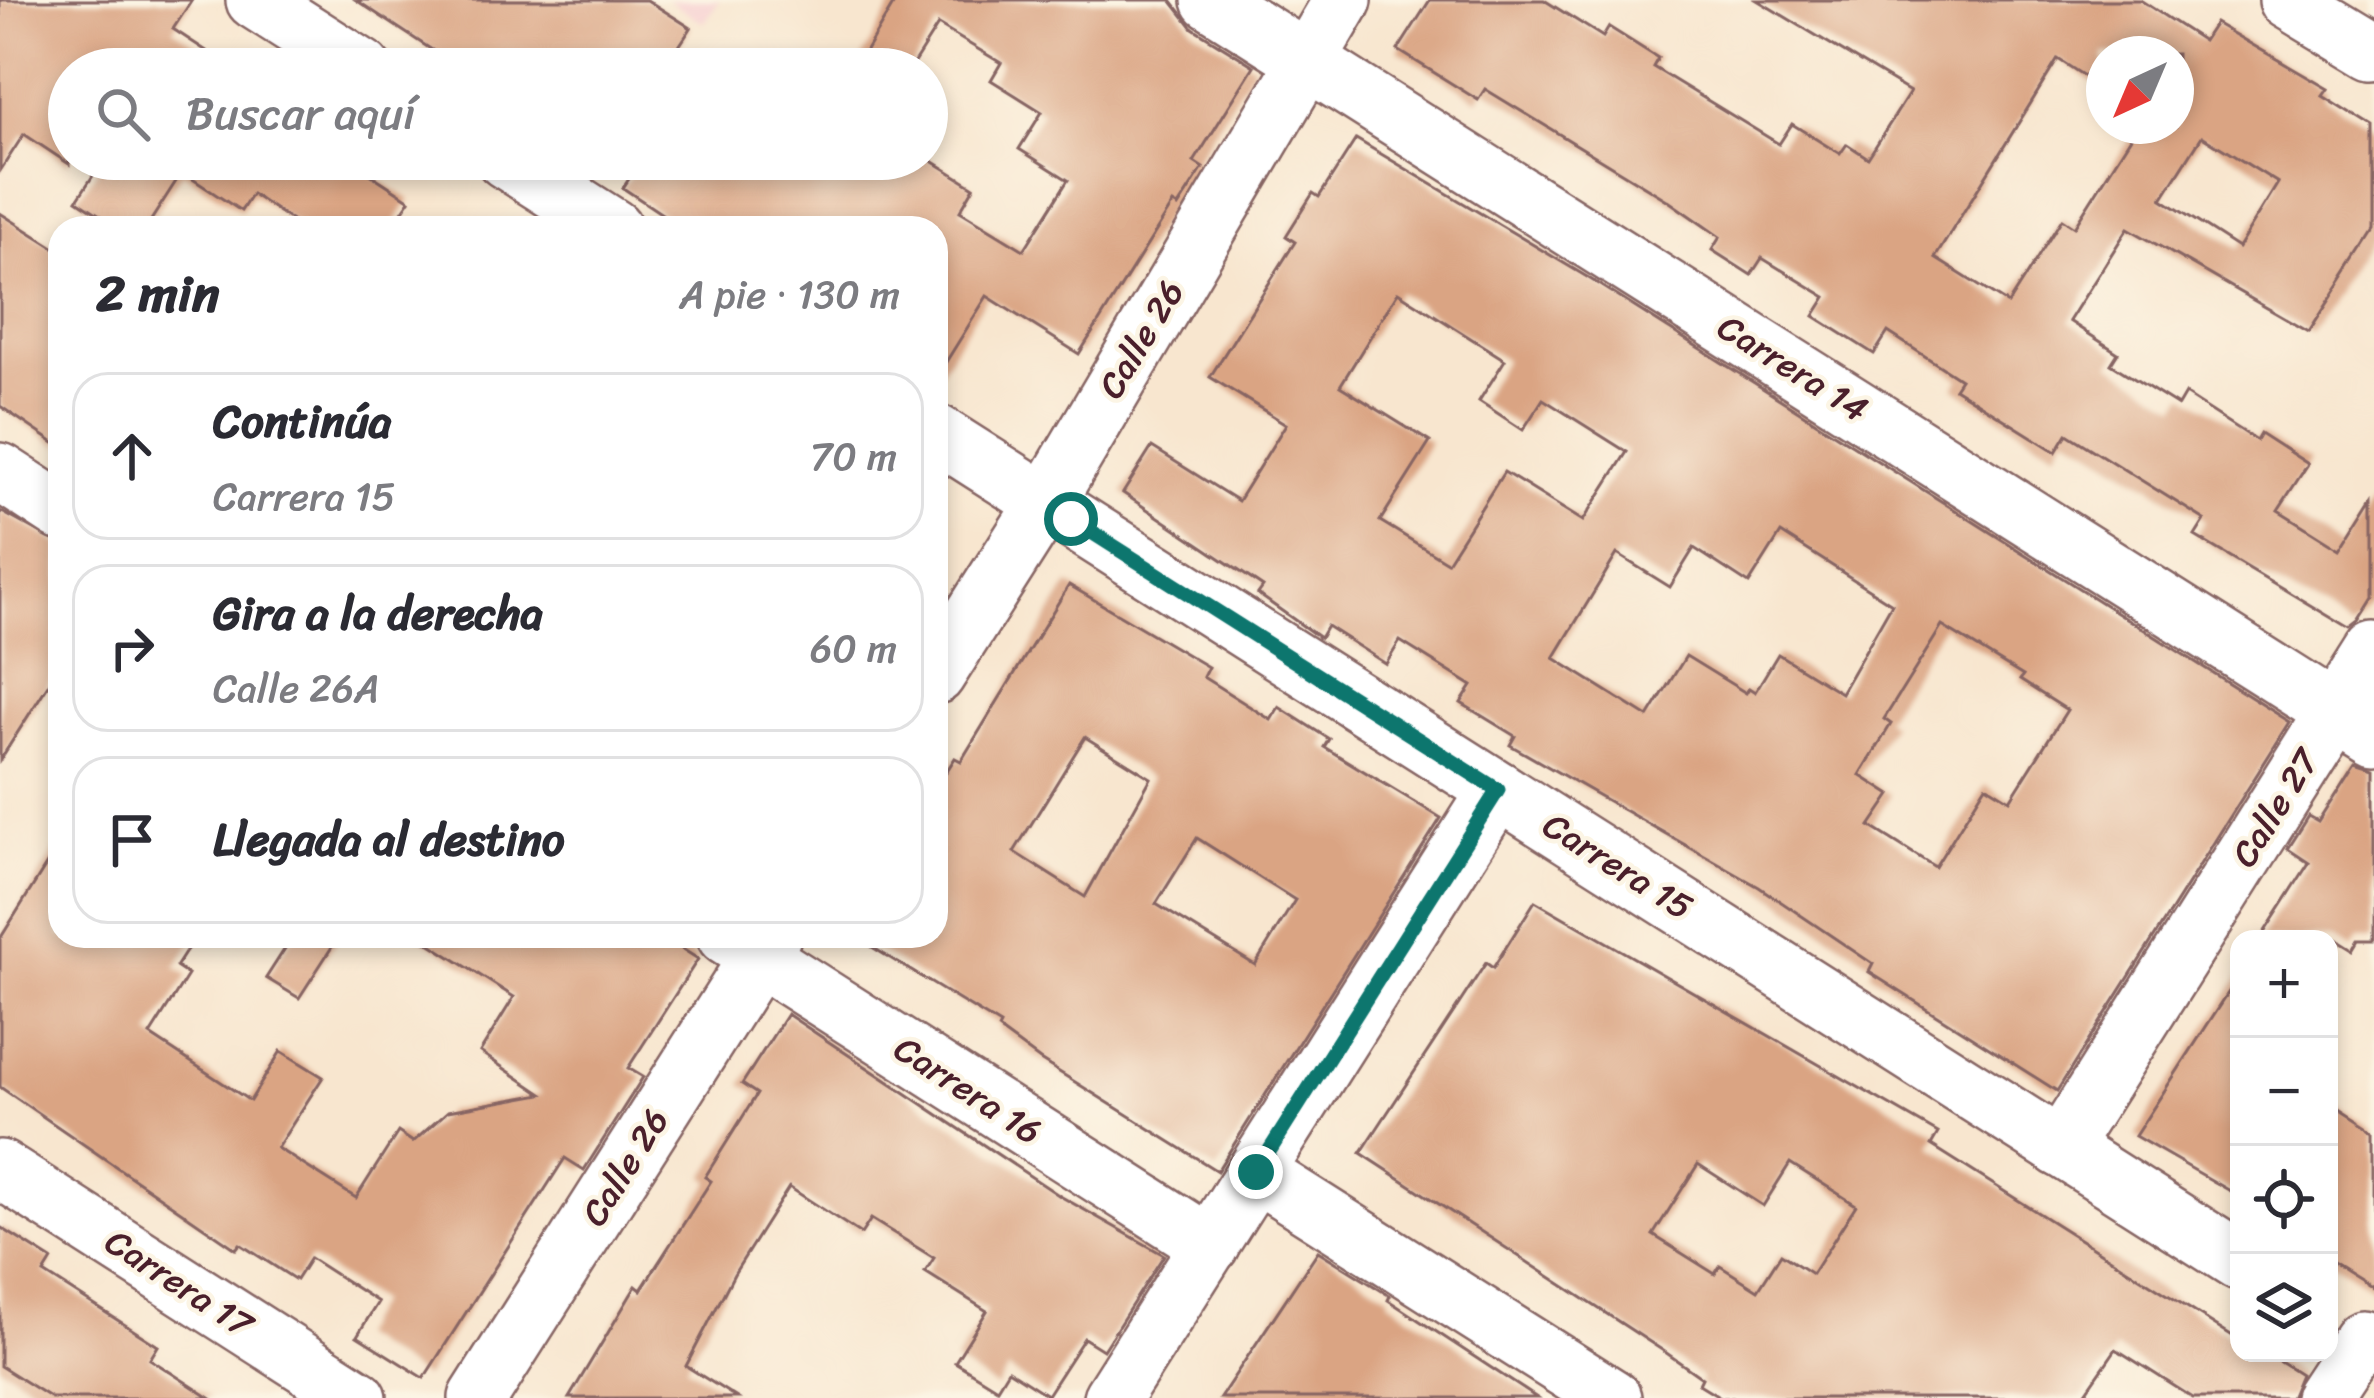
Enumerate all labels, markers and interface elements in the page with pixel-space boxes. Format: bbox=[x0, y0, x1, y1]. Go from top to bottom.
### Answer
north arrow bbox=[2086, 36, 2194, 144]
search box bbox=[48, 48, 948, 180]
text: Buscar aquí bbox=[186, 74, 415, 154]
icon: search bbox=[90, 81, 156, 147]
text: 2 min bbox=[96, 249, 219, 339]
text: A pie · 130 m bbox=[679, 260, 900, 329]
street label: Calle 26 bbox=[1080, 267, 1202, 411]
street label: Carrera 14 bbox=[1705, 296, 1881, 440]
text: Continúa bbox=[213, 382, 391, 462]
text: 70 m bbox=[810, 422, 897, 491]
icon: ahead bbox=[99, 423, 165, 489]
text: Carrera 15 bbox=[213, 462, 395, 531]
route start bbox=[1044, 492, 1098, 546]
text: Gira a la derecha bbox=[213, 574, 543, 654]
text: 60 m bbox=[810, 614, 897, 683]
icon: right bbox=[99, 615, 165, 681]
text: Calle 26A bbox=[213, 654, 380, 723]
street label: Calle 27 bbox=[2213, 734, 2338, 880]
street label: Carrera 15 bbox=[1530, 794, 1706, 938]
text: Llegada al destino bbox=[213, 800, 565, 880]
icon: arrive bbox=[99, 807, 165, 873]
map controls bbox=[2230, 930, 2338, 1362]
button: + bbox=[2230, 930, 2338, 1038]
street label: Carrera 16 bbox=[881, 1018, 1055, 1162]
button: − bbox=[2230, 1038, 2338, 1146]
street label: Calle 26 bbox=[563, 1095, 687, 1239]
route end bbox=[1229, 1145, 1283, 1199]
button: locate bbox=[2230, 1146, 2338, 1254]
street label: Carrera 17 bbox=[92, 1211, 268, 1357]
button: layers bbox=[2230, 1254, 2338, 1362]

